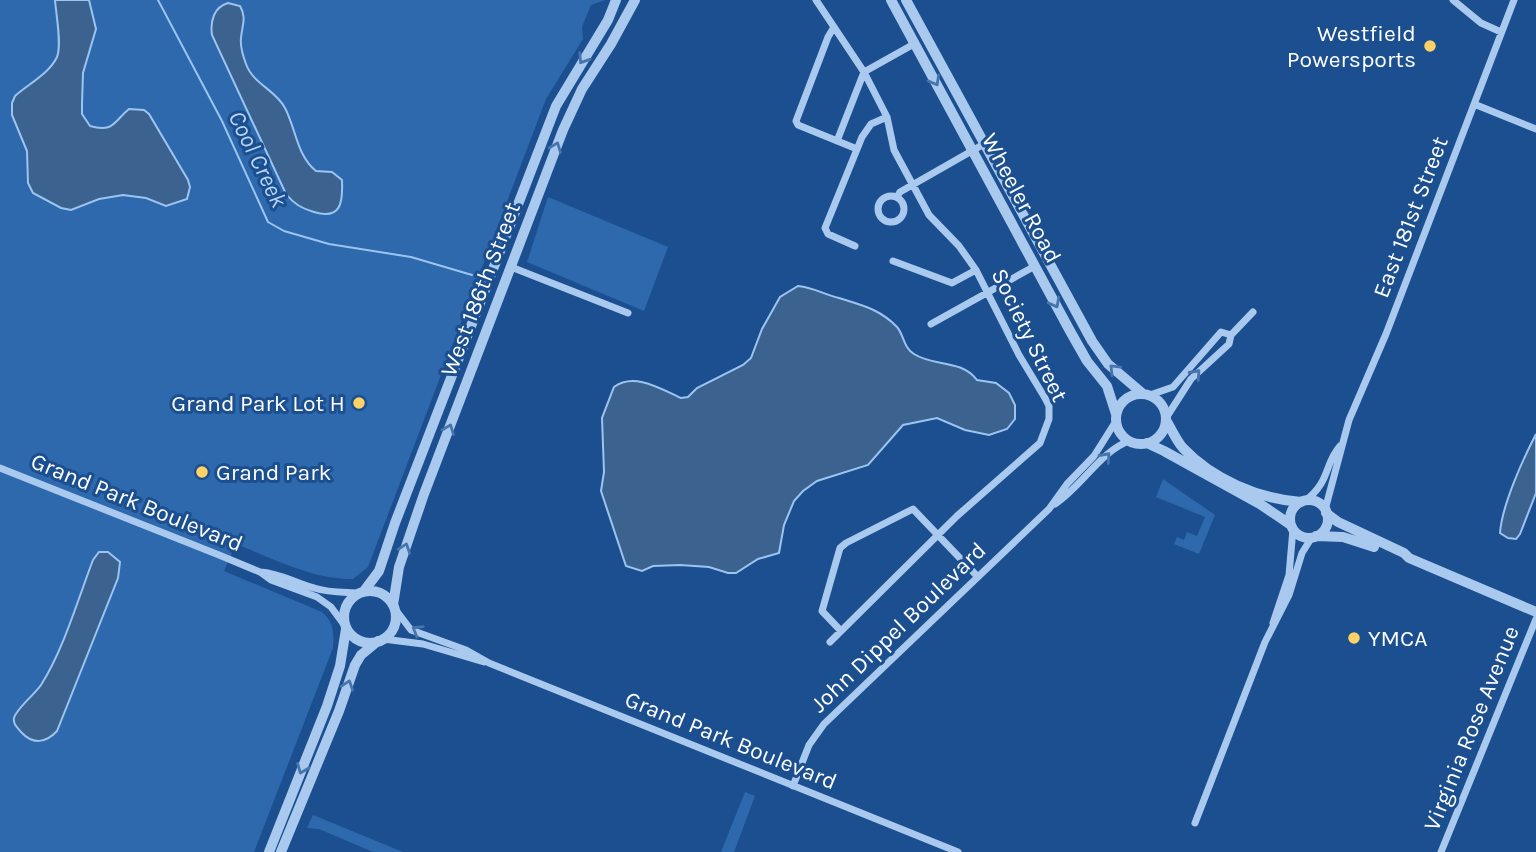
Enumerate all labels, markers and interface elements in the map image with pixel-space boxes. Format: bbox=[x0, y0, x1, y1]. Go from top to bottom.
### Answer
place label: Westfield Powersports bbox=[1287, 20, 1416, 73]
marker: Westfield Powersports bbox=[1422, 38, 1438, 54]
one-way arrow bbox=[578, 51, 591, 64]
one-way arrow bbox=[927, 74, 940, 87]
water label: Cool Creek bbox=[223, 106, 294, 213]
street label: Wheeler Road bbox=[976, 129, 1067, 268]
street label: East 181st Street bbox=[1367, 132, 1454, 302]
one-way arrow bbox=[548, 142, 562, 154]
street label: West 186th Street bbox=[435, 198, 526, 380]
street label: Society Street bbox=[986, 264, 1074, 407]
one-way arrow bbox=[1047, 296, 1060, 308]
one-way arrow bbox=[1110, 365, 1123, 378]
one-way arrow bbox=[1188, 369, 1201, 382]
place label: Grand Park Lot H bbox=[171, 390, 345, 417]
marker: Grand Park Lot H bbox=[351, 395, 367, 411]
one-way arrow bbox=[440, 423, 454, 435]
street label: Grand Park Boulevard bbox=[27, 448, 247, 557]
one-way arrow bbox=[1098, 452, 1110, 465]
place label: Grand Park bbox=[216, 459, 331, 486]
marker: Grand Park bbox=[194, 464, 210, 480]
street label: John Dippel Boulevard bbox=[805, 537, 992, 718]
one-way arrow bbox=[397, 542, 411, 554]
street label: Virginia Rose Avenue bbox=[1418, 622, 1525, 834]
one-way arrow bbox=[412, 625, 425, 638]
place label: YMCA bbox=[1368, 625, 1427, 652]
marker: YMCA bbox=[1346, 630, 1362, 646]
one-way arrow bbox=[340, 680, 354, 692]
street label: Grand Park Boulevard bbox=[621, 686, 841, 795]
one-way arrow bbox=[296, 762, 310, 775]

